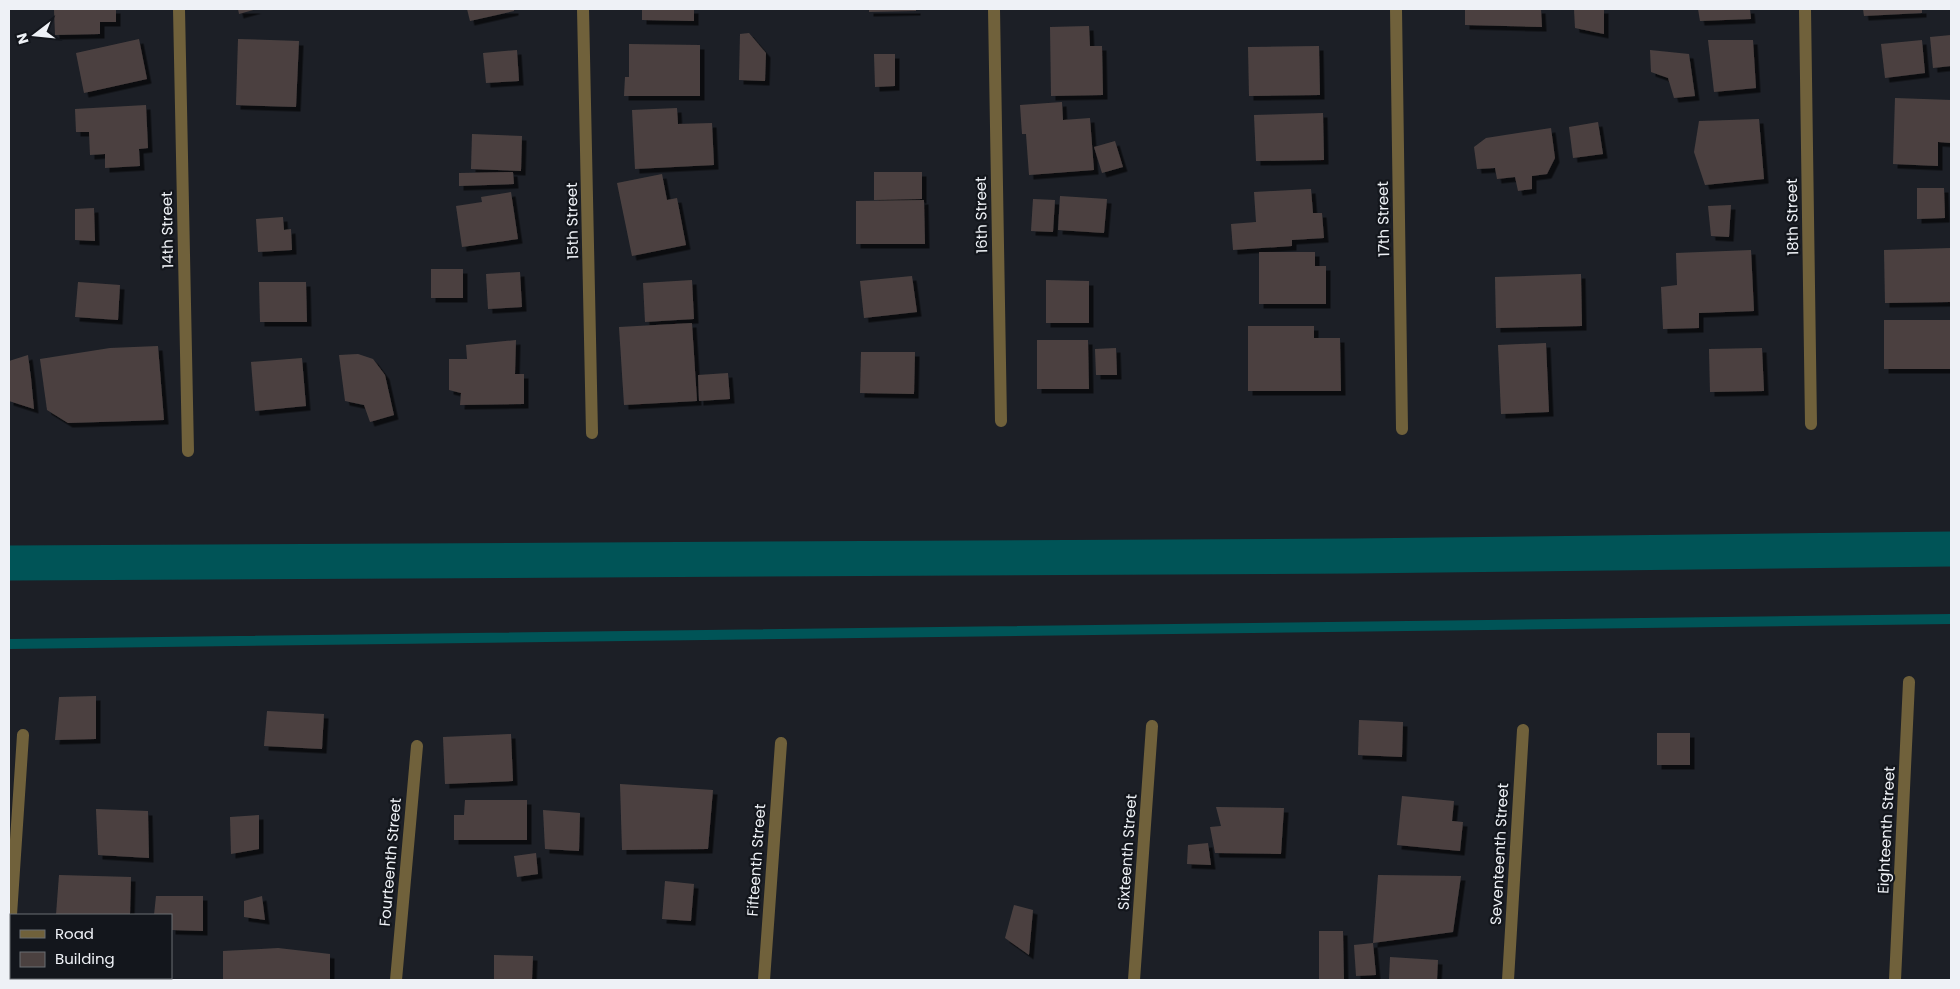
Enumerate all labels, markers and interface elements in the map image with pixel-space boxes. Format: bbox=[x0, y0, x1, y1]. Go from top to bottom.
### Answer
north arrow bbox=[10, 10, 60, 60]
text: N bbox=[11, 31, 34, 46]
street label: 16th Street bbox=[970, 176, 992, 254]
street label: 18th Street bbox=[1781, 178, 1803, 256]
street label: 17th Street bbox=[1372, 181, 1394, 257]
street label: 15th Street bbox=[561, 182, 583, 260]
street label: 14th Street bbox=[156, 191, 178, 269]
street label: Eighteenth Street bbox=[1872, 766, 1900, 894]
street label: Seventeenth Street bbox=[1485, 783, 1513, 925]
street label: Sixteenth Street bbox=[1112, 793, 1142, 911]
street label: Fourteenth Street bbox=[374, 797, 406, 927]
street label: Fifteenth Street bbox=[742, 803, 770, 917]
legend bbox=[10, 914, 172, 979]
text: Road bbox=[55, 923, 94, 944]
text: Building bbox=[55, 948, 115, 969]

